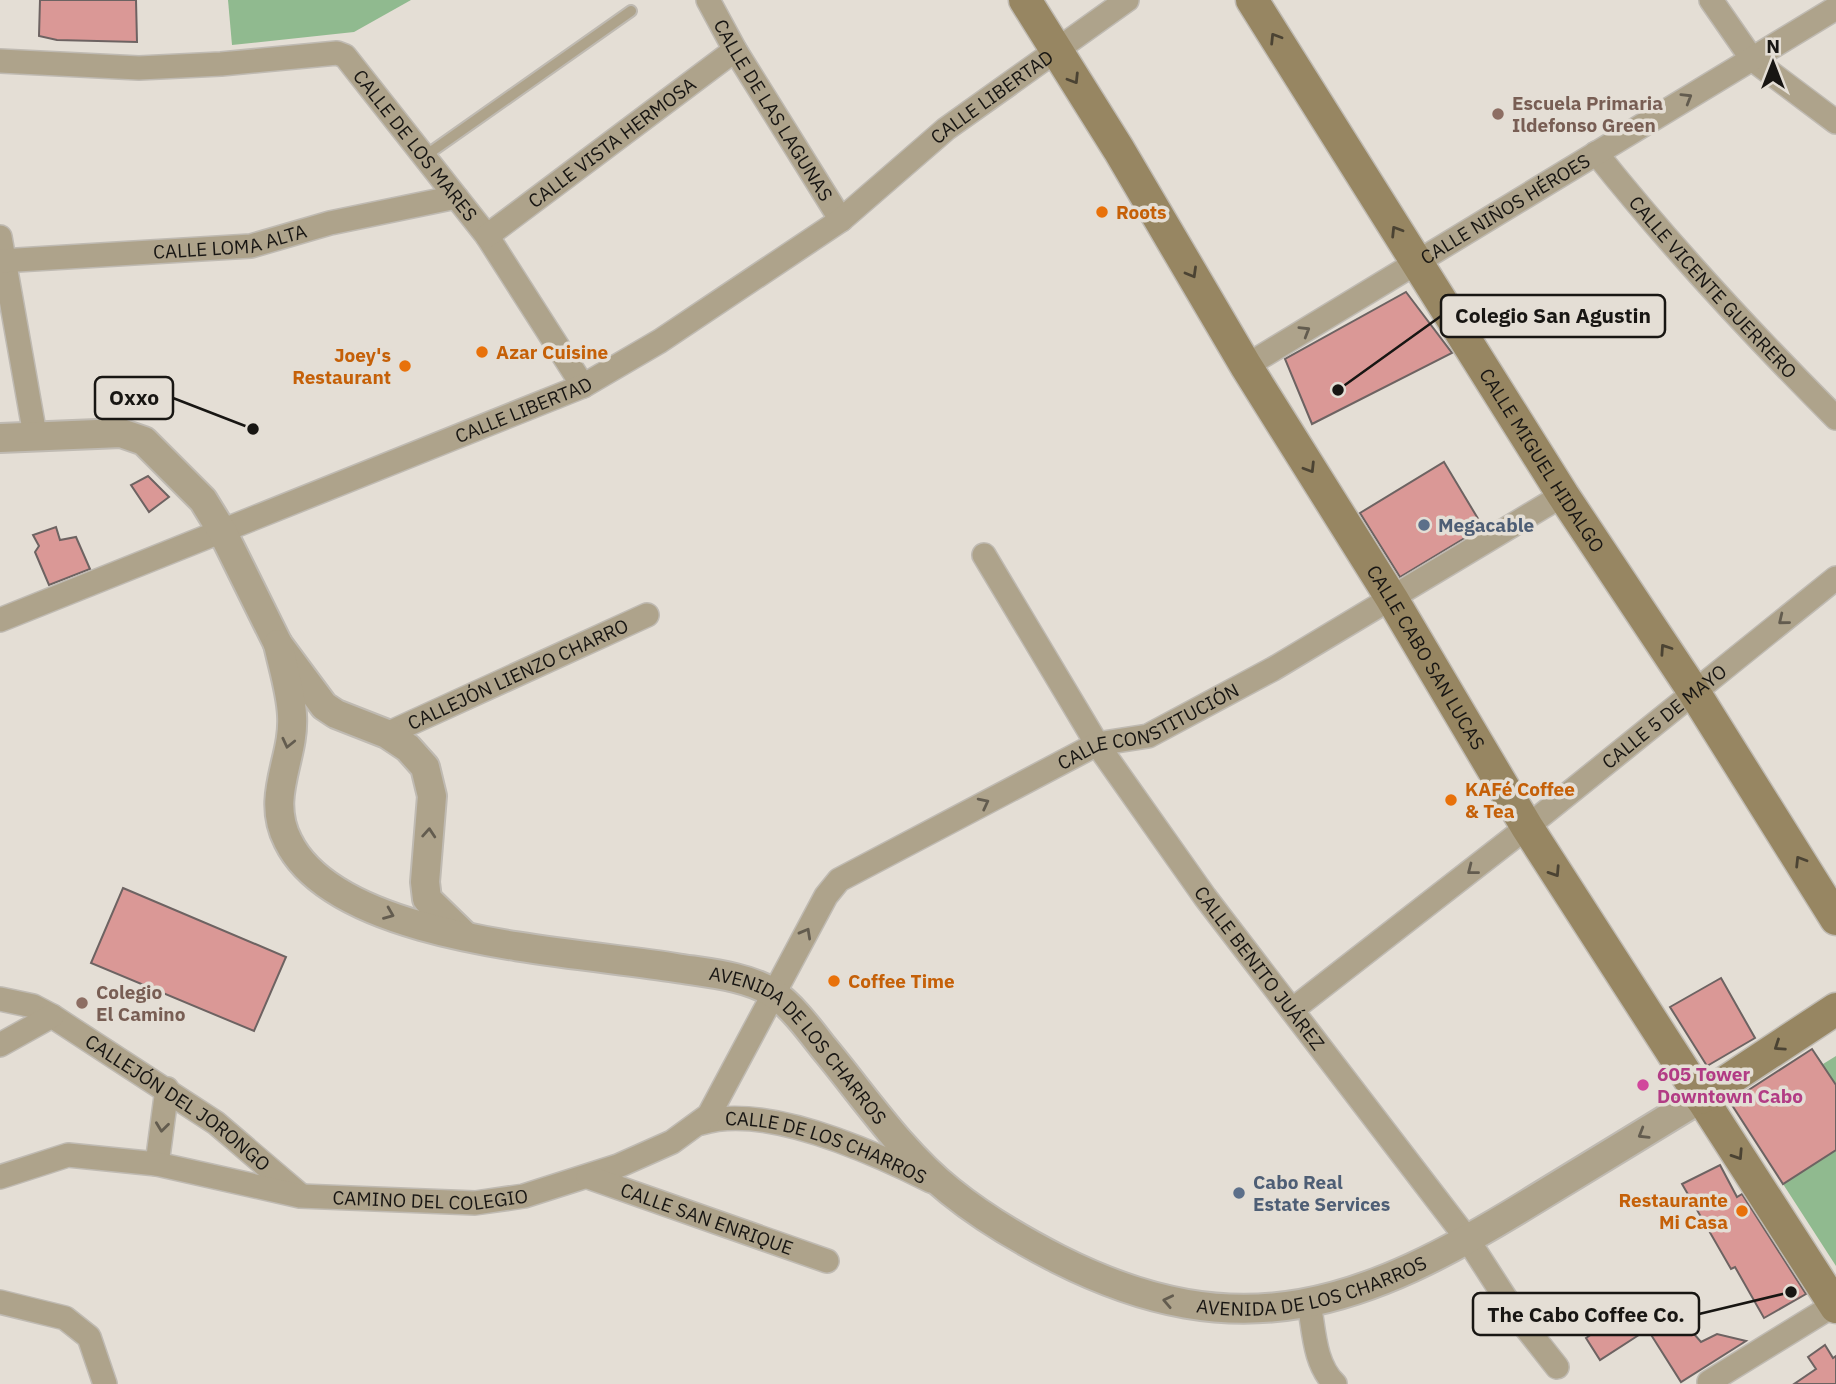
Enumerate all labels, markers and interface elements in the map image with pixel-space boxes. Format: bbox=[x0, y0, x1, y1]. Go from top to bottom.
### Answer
street label: CALLE DE LAS LAGUNAS bbox=[709, 15, 838, 205]
north arrow bbox=[1738, 28, 1808, 98]
one-way arrow bbox=[1271, 32, 1284, 45]
text: N bbox=[1766, 34, 1780, 58]
street label: CALLE LIBERTAD bbox=[925, 45, 1058, 149]
street label: CALLE DE LOS MARES bbox=[348, 64, 483, 226]
one-way arrow bbox=[1066, 71, 1079, 84]
street label: CALLE VISTA HERMOSA bbox=[523, 72, 700, 213]
place label: Escuela Primaria Ildefonso Green bbox=[1512, 91, 1663, 137]
one-way arrow bbox=[1680, 93, 1693, 106]
marker: Escuela Primaria Ildefonso Green bbox=[1490, 106, 1506, 122]
street label: CALLE NIÑOS HÉROES bbox=[1416, 148, 1594, 269]
street label: CALLE VICENTE GUERRERO bbox=[1624, 191, 1802, 383]
place label: Roots bbox=[1116, 200, 1167, 224]
marker: Roots bbox=[1094, 204, 1110, 220]
street label: CALLE LOMA ALTA bbox=[152, 218, 309, 264]
one-way arrow bbox=[1391, 225, 1404, 238]
one-way arrow bbox=[1184, 266, 1197, 279]
callout: Colegio San Agustin bbox=[1441, 295, 1665, 337]
text: Colegio San Agustin bbox=[1455, 301, 1651, 329]
one-way arrow bbox=[1297, 326, 1310, 339]
place label: Azar Cuisine bbox=[496, 340, 608, 364]
place label: Joey's Restaurant bbox=[292, 343, 391, 389]
marker: Azar Cuisine bbox=[474, 344, 490, 360]
marker: Joey's Restaurant bbox=[397, 358, 413, 374]
street label: CALLE MIGUEL HIDALGO bbox=[1474, 364, 1610, 557]
street label: CALLE LIBERTAD bbox=[451, 371, 596, 448]
callout: Oxxo bbox=[95, 377, 173, 419]
text: Oxxo bbox=[109, 383, 159, 411]
one-way arrow bbox=[1301, 460, 1314, 473]
place label: Megacable bbox=[1438, 513, 1534, 537]
marker: Megacable bbox=[1416, 517, 1432, 533]
street label: CALLE CABO SAN LUCAS bbox=[1362, 560, 1490, 754]
one-way arrow bbox=[1778, 612, 1790, 625]
street label: CALLEJÓN LIENZO CHARRO bbox=[404, 613, 632, 735]
one-way arrow bbox=[1660, 643, 1673, 656]
street label: CALLE 5 DE MAYO bbox=[1597, 659, 1731, 774]
street label: CALLE CONSTITUCIÓN bbox=[1053, 678, 1243, 775]
one-way arrow bbox=[282, 737, 297, 749]
place label: KAFé Coffee & Tea bbox=[1465, 777, 1575, 823]
marker: KAFé Coffee & Tea bbox=[1443, 792, 1459, 808]
one-way arrow bbox=[977, 797, 989, 811]
one-way arrow bbox=[421, 828, 436, 839]
one-way arrow bbox=[1795, 856, 1808, 869]
one-way arrow bbox=[1467, 862, 1480, 875]
one-way arrow bbox=[1547, 864, 1560, 877]
street label: CALLE BENITO JUÁREZ bbox=[1189, 881, 1330, 1055]
one-way arrow bbox=[382, 906, 394, 920]
one-way arrow bbox=[798, 928, 811, 941]
street label: AVENIDA DE LOS CHARROS bbox=[707, 961, 892, 1129]
place label: Coffee Time bbox=[848, 969, 955, 993]
marker: Coffee Time bbox=[826, 973, 842, 989]
place label: Colegio El Camino bbox=[96, 980, 186, 1026]
marker: Colegio El Camino bbox=[74, 995, 90, 1011]
street label: CALLEJÓN DEL JORONGO bbox=[81, 1029, 275, 1176]
one-way arrow bbox=[1774, 1038, 1787, 1051]
place label: 605 Tower Downtown Cabo bbox=[1657, 1062, 1803, 1108]
marker: 605 Tower Downtown Cabo bbox=[1635, 1077, 1651, 1093]
street label: CALLE DE LOS CHARROS bbox=[725, 1106, 931, 1189]
one-way arrow bbox=[154, 1121, 169, 1132]
one-way arrow bbox=[1638, 1125, 1651, 1138]
one-way arrow bbox=[1730, 1148, 1743, 1161]
place label: Cabo Real Estate Services bbox=[1253, 1170, 1390, 1216]
street label: CALLE SAN ENRIQUE bbox=[617, 1177, 796, 1260]
street label: CAMINO DEL COLEGIO bbox=[332, 1184, 530, 1215]
marker: Cabo Real Estate Services bbox=[1231, 1185, 1247, 1201]
place label: Restaurante Mi Casa bbox=[1619, 1188, 1728, 1234]
marker: Restaurante Mi Casa bbox=[1734, 1203, 1750, 1219]
street label: AVENIDA DE LOS CHARROS bbox=[1195, 1250, 1430, 1321]
callout: The Cabo Coffee Co. bbox=[1473, 1293, 1699, 1335]
one-way arrow bbox=[1162, 1294, 1174, 1309]
text: The Cabo Coffee Co. bbox=[1487, 1300, 1685, 1328]

